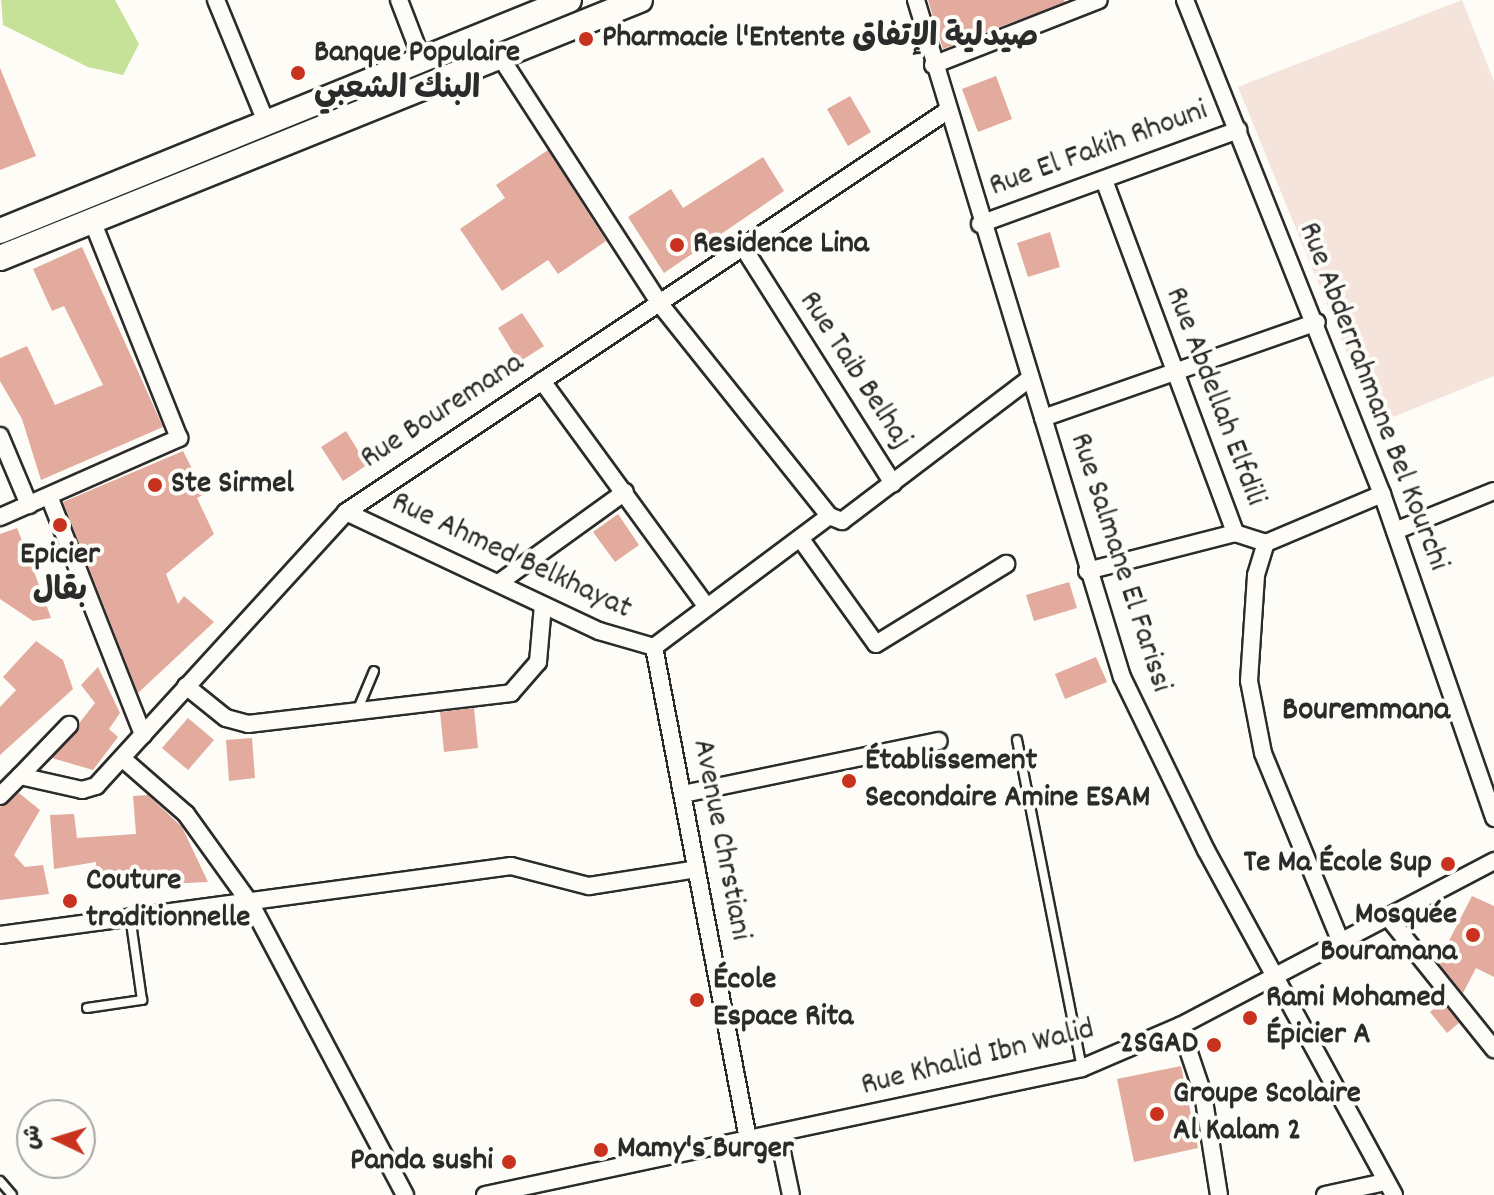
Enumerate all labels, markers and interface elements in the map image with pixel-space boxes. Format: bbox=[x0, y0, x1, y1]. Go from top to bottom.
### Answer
place label: Pharmacie l'Entente صيدلية الإتفاق bbox=[602, 20, 1038, 58]
marker: Pharmacie l'Entente صيدلية الإتفاق bbox=[577, 30, 595, 48]
place label: Banque Populaire البنك الشعبي bbox=[314, 36, 520, 111]
marker: Banque Populaire البنك الشعبي bbox=[289, 64, 307, 82]
street label: Rue El Fakih Rhouni bbox=[985, 93, 1213, 207]
street label: Rue Abderrahmane Bel Kourchi bbox=[1288, 217, 1456, 577]
place label: Residence Lina bbox=[693, 226, 869, 264]
marker: Residence Lina bbox=[668, 236, 686, 254]
street label: Rue Abdellah Elfdili bbox=[1155, 282, 1273, 512]
street label: Rue Taib Belhaj bbox=[789, 285, 919, 457]
street label: Rue Bouremana bbox=[354, 345, 532, 479]
street label: Rue Salmane El Farissi bbox=[1059, 429, 1179, 697]
place label: Ste Sirmel bbox=[171, 466, 294, 504]
marker: Ste Sirmel bbox=[146, 476, 164, 494]
street label: Rue Ahmed Belkhayat bbox=[385, 485, 637, 629]
marker: Epicier بقال bbox=[51, 516, 69, 534]
place label: Epicier بقال bbox=[20, 538, 100, 613]
district label: Bouremmana bbox=[1282, 692, 1450, 732]
street label: Avenue Chrstiani bbox=[682, 736, 758, 944]
place label: Établissement Secondaire Amine ESAM bbox=[865, 744, 1151, 819]
marker: Établissement Secondaire Amine ESAM bbox=[840, 772, 858, 790]
place label: Te Ma École Sup bbox=[1243, 845, 1432, 883]
marker: Te Ma École Sup bbox=[1439, 855, 1457, 873]
place label: Couture traditionnelle bbox=[86, 864, 250, 939]
marker: Couture traditionnelle bbox=[61, 892, 79, 910]
place label: Mosquée Bouramana bbox=[1320, 898, 1457, 973]
marker: Mosquée Bouramana bbox=[1464, 926, 1482, 944]
place label: École Espace Rita bbox=[713, 963, 853, 1038]
place label: Rami Mohamed Épicier A bbox=[1266, 981, 1445, 1056]
marker: École Espace Rita bbox=[688, 991, 706, 1009]
marker: Rami Mohamed Épicier A bbox=[1241, 1009, 1259, 1027]
street label: Rue Khalid Ibn Walid bbox=[858, 1011, 1098, 1107]
place label: 2SGAD bbox=[1120, 1026, 1198, 1064]
marker: 2SGAD bbox=[1205, 1036, 1223, 1054]
place label: Groupe Scolaire Al Kalam 2 bbox=[1173, 1077, 1361, 1152]
north arrow bbox=[16, 1099, 96, 1179]
marker: Groupe Scolaire Al Kalam 2 bbox=[1148, 1105, 1166, 1123]
text: ش bbox=[17, 1124, 50, 1151]
place label: Mamy's Burger bbox=[617, 1131, 794, 1169]
marker: Mamy's Burger bbox=[592, 1141, 610, 1159]
place label: Panda sushi bbox=[350, 1143, 493, 1181]
marker: Panda sushi bbox=[500, 1153, 518, 1171]

